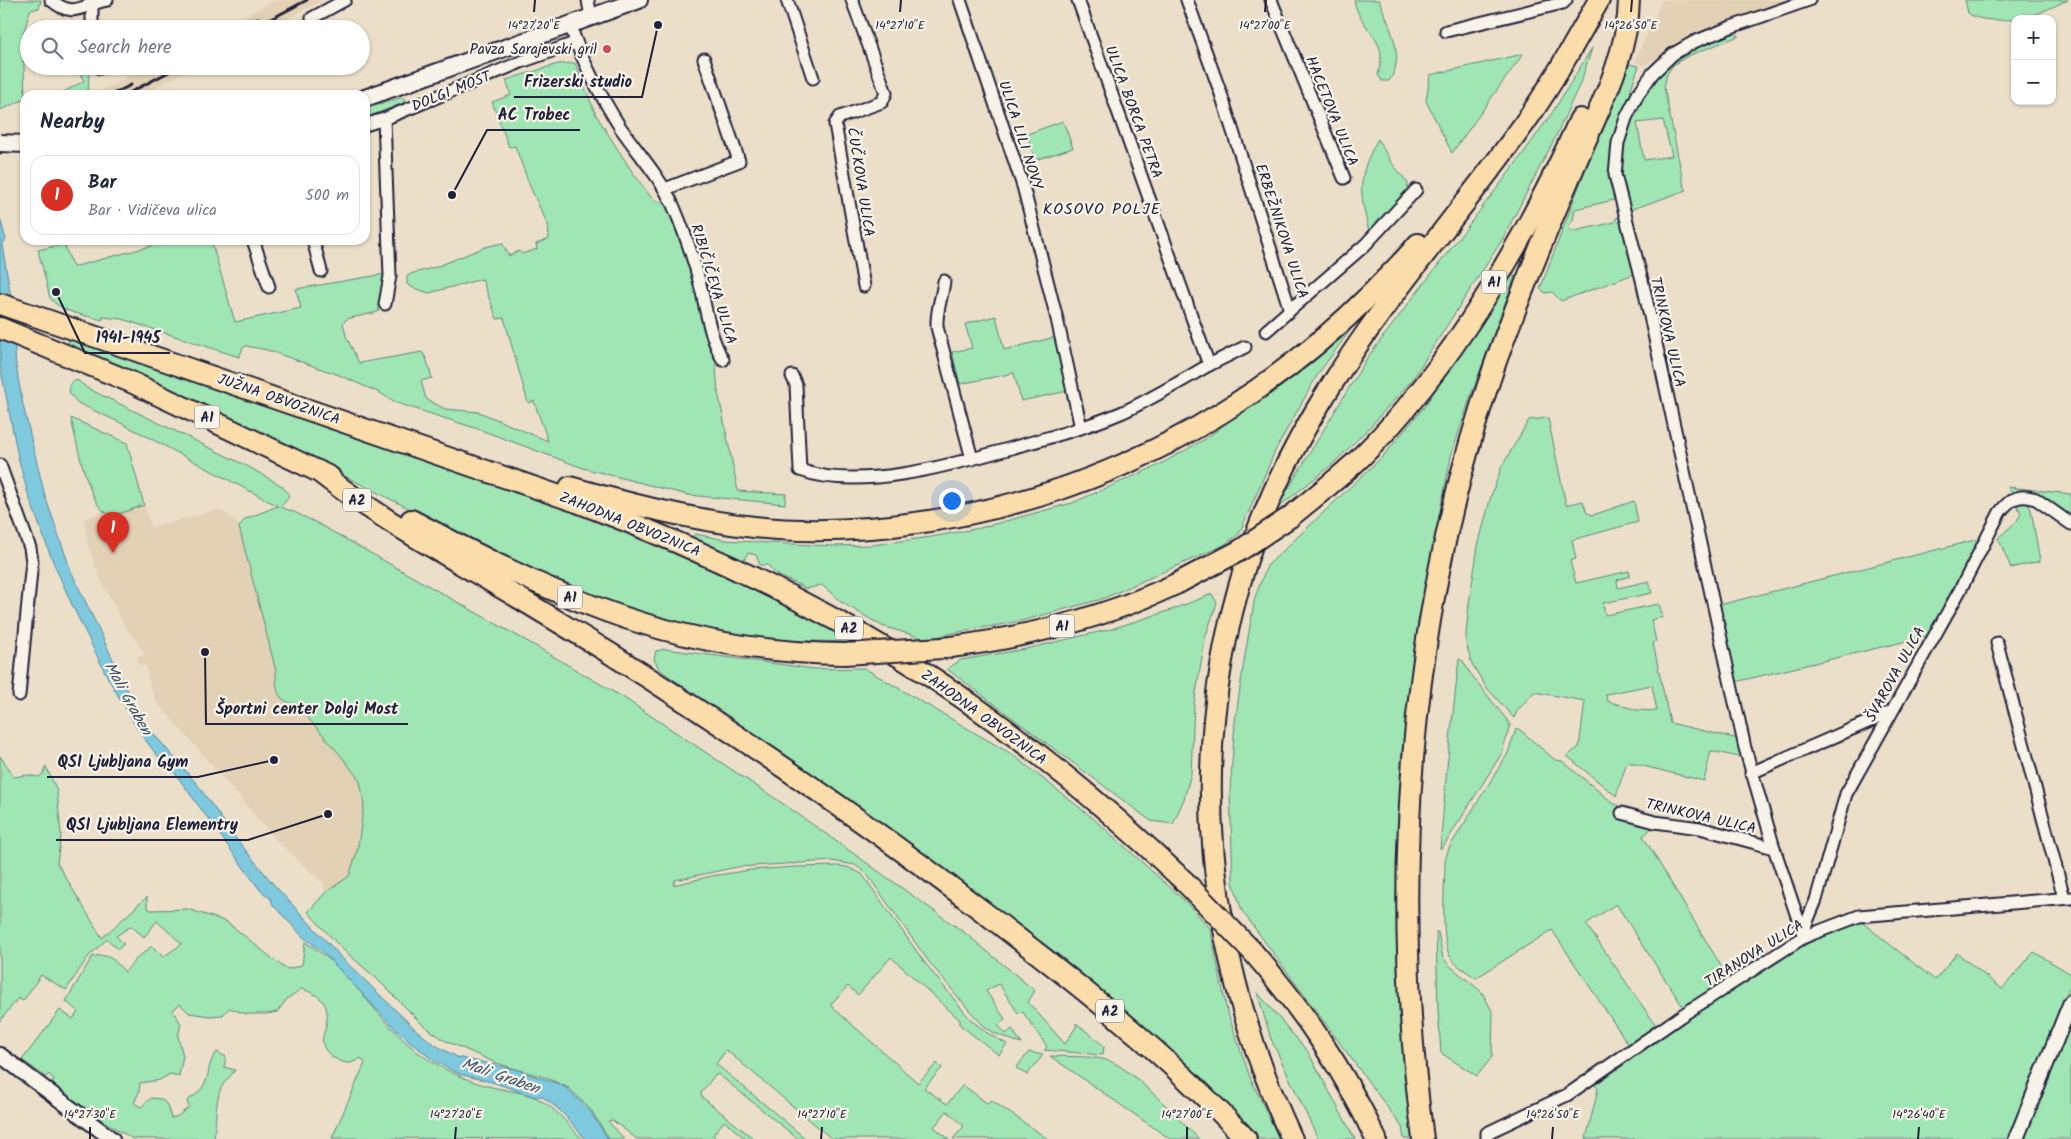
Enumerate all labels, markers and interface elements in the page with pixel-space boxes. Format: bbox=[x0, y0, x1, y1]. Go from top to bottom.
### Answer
map controls bbox=[2011, 15, 2056, 105]
button: + bbox=[2011, 15, 2056, 60]
text: 14°27'20"E bbox=[508, 16, 561, 35]
text: 14°27'10"E bbox=[875, 16, 926, 35]
text: 14°27'00"E bbox=[1239, 16, 1292, 35]
text: 14°26'50"E bbox=[1604, 16, 1659, 35]
search box bbox=[20, 20, 370, 75]
text: Search here bbox=[78, 33, 172, 63]
icon: search bbox=[38, 34, 66, 62]
place label: Pavza Sarajevski gril bbox=[470, 38, 597, 62]
street label: ULICA BORCA PETRA bbox=[1098, 42, 1168, 182]
marker: Pavza Sarajevski gril bbox=[601, 43, 613, 55]
street label: HACETOVA ULICA bbox=[1298, 53, 1364, 170]
button: − bbox=[2011, 60, 2056, 105]
street label: DOLGI MOST bbox=[408, 64, 497, 119]
callout: Frizerski studio bbox=[514, 66, 642, 97]
text: Frizerski studio bbox=[524, 70, 632, 95]
street label: ULICA LILI NOVY bbox=[991, 78, 1049, 194]
callout: AC Trobec bbox=[487, 99, 580, 130]
text: AC Trobec bbox=[498, 103, 570, 128]
text: Nearby bbox=[40, 106, 105, 139]
street label: ČUČKOVA ULICA bbox=[839, 126, 881, 239]
street label: ERBEŽNIKOVA ULICA bbox=[1248, 161, 1314, 302]
text: Bar bbox=[88, 168, 116, 198]
text: 1 bbox=[55, 183, 59, 208]
text: 500 m bbox=[305, 183, 349, 208]
district label: KOSOVO POLJE bbox=[1043, 197, 1161, 222]
text: Bar · Vidičeva ulica bbox=[88, 198, 217, 223]
street label: RIBIČIČEVA ULICA bbox=[683, 221, 743, 347]
road number: A1 bbox=[1482, 270, 1506, 294]
street label: TRINKOVA ULICA bbox=[1643, 275, 1691, 390]
callout: 1941-1945 bbox=[85, 322, 170, 353]
text: 1941-1945 bbox=[96, 326, 162, 351]
street label: JUŽNA OBVOZNICA bbox=[214, 368, 343, 432]
road number: A1 bbox=[194, 406, 220, 428]
street label: ZAHODNA OBVOZNICA bbox=[555, 486, 704, 564]
road number: A2 bbox=[343, 488, 371, 512]
your location bbox=[939, 488, 965, 514]
pin: 1 bbox=[97, 512, 129, 553]
road number: A1 bbox=[558, 586, 582, 608]
road number: A1 bbox=[1050, 614, 1074, 638]
road number: A2 bbox=[835, 616, 863, 640]
street label: ŠVAROVA ULICA bbox=[1860, 622, 1932, 727]
water label: Mali Graben bbox=[97, 657, 159, 741]
street label: ZAHODNA OBVOZNICA bbox=[915, 664, 1051, 772]
callout: Športni center Dolgi Most bbox=[206, 693, 408, 724]
text: Športni center Dolgi Most bbox=[216, 697, 399, 722]
callout: QSI Ljubljana Gym bbox=[47, 746, 198, 777]
text: QSI Ljubljana Gym bbox=[58, 750, 188, 775]
street label: TRINKOVA ULICA bbox=[1643, 793, 1758, 841]
callout: QSI Ljubljana Elementry bbox=[56, 809, 248, 840]
text: QSI Ljubljana Elementry bbox=[66, 813, 239, 838]
street label: TIRANOVA ULICA bbox=[1700, 914, 1809, 994]
road number: A2 bbox=[1096, 999, 1124, 1022]
water label: Mali Graben bbox=[458, 1051, 544, 1102]
text: 14°27'30"E bbox=[64, 1105, 117, 1124]
text: 14°27'20"E bbox=[430, 1105, 483, 1124]
text: 14°27'10"E bbox=[797, 1105, 848, 1124]
text: 14°27'00"E bbox=[1161, 1105, 1214, 1124]
text: 14°26'50"E bbox=[1526, 1105, 1581, 1124]
text: 14°26'40"E bbox=[1892, 1105, 1947, 1124]

